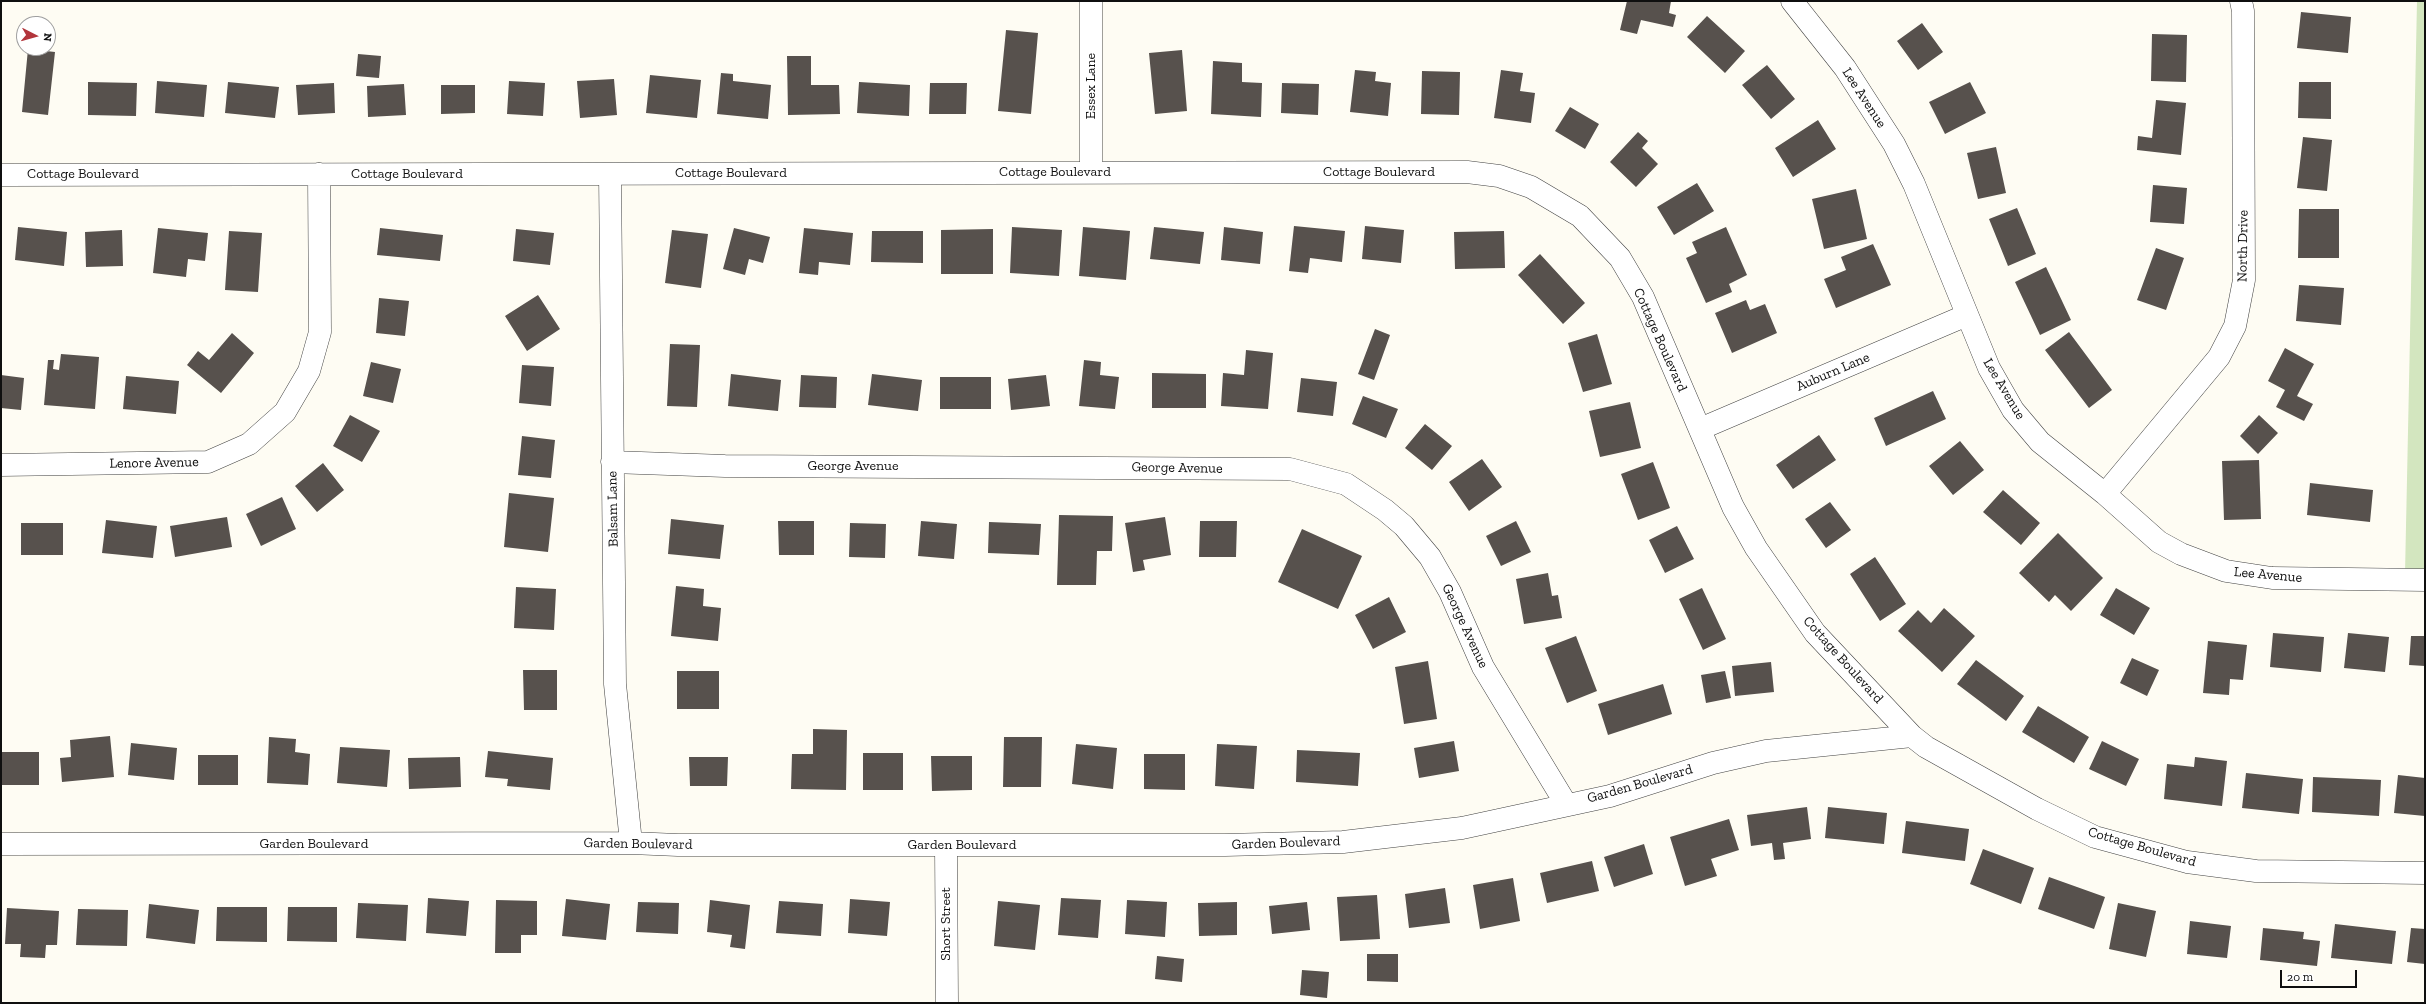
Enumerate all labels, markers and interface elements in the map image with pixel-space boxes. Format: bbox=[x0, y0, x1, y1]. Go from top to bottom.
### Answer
north arrow bbox=[16, 16, 56, 56]
text: N bbox=[41, 32, 54, 42]
street label: Essex Lane bbox=[1083, 53, 1099, 119]
street label: Lee Avenue bbox=[1838, 65, 1890, 131]
street label: Cottage Boulevard bbox=[999, 164, 1111, 180]
street label: Cottage Boulevard bbox=[1323, 164, 1435, 180]
street label: Cottage Boulevard bbox=[675, 165, 787, 181]
street label: Cottage Boulevard bbox=[27, 166, 139, 182]
street label: Cottage Boulevard bbox=[351, 166, 463, 182]
street label: North Drive bbox=[2234, 210, 2252, 282]
street label: Cottage Boulevard bbox=[1630, 286, 1690, 394]
street label: Auburn Lane bbox=[1794, 349, 1872, 395]
street label: Lee Avenue bbox=[1979, 355, 2029, 423]
street label: Lenore Avenue bbox=[109, 454, 199, 472]
street label: George Avenue bbox=[807, 458, 899, 474]
street label: George Avenue bbox=[1131, 459, 1223, 477]
street label: Balsam Lane bbox=[604, 471, 622, 547]
street label: Lee Avenue bbox=[2233, 564, 2303, 586]
street label: George Avenue bbox=[1438, 581, 1492, 671]
street label: Cottage Boulevard bbox=[1799, 613, 1887, 707]
street label: Garden Boulevard bbox=[1585, 761, 1695, 807]
street label: Cottage Boulevard bbox=[2086, 824, 2198, 870]
street label: Garden Boulevard bbox=[1231, 833, 1341, 853]
street label: Garden Boulevard bbox=[583, 835, 693, 853]
street label: Garden Boulevard bbox=[260, 836, 368, 852]
street label: Garden Boulevard bbox=[908, 837, 1016, 853]
street label: Short Street bbox=[938, 887, 954, 961]
scale bar bbox=[2282, 962, 2359, 988]
text: 20 m bbox=[2287, 970, 2313, 984]

